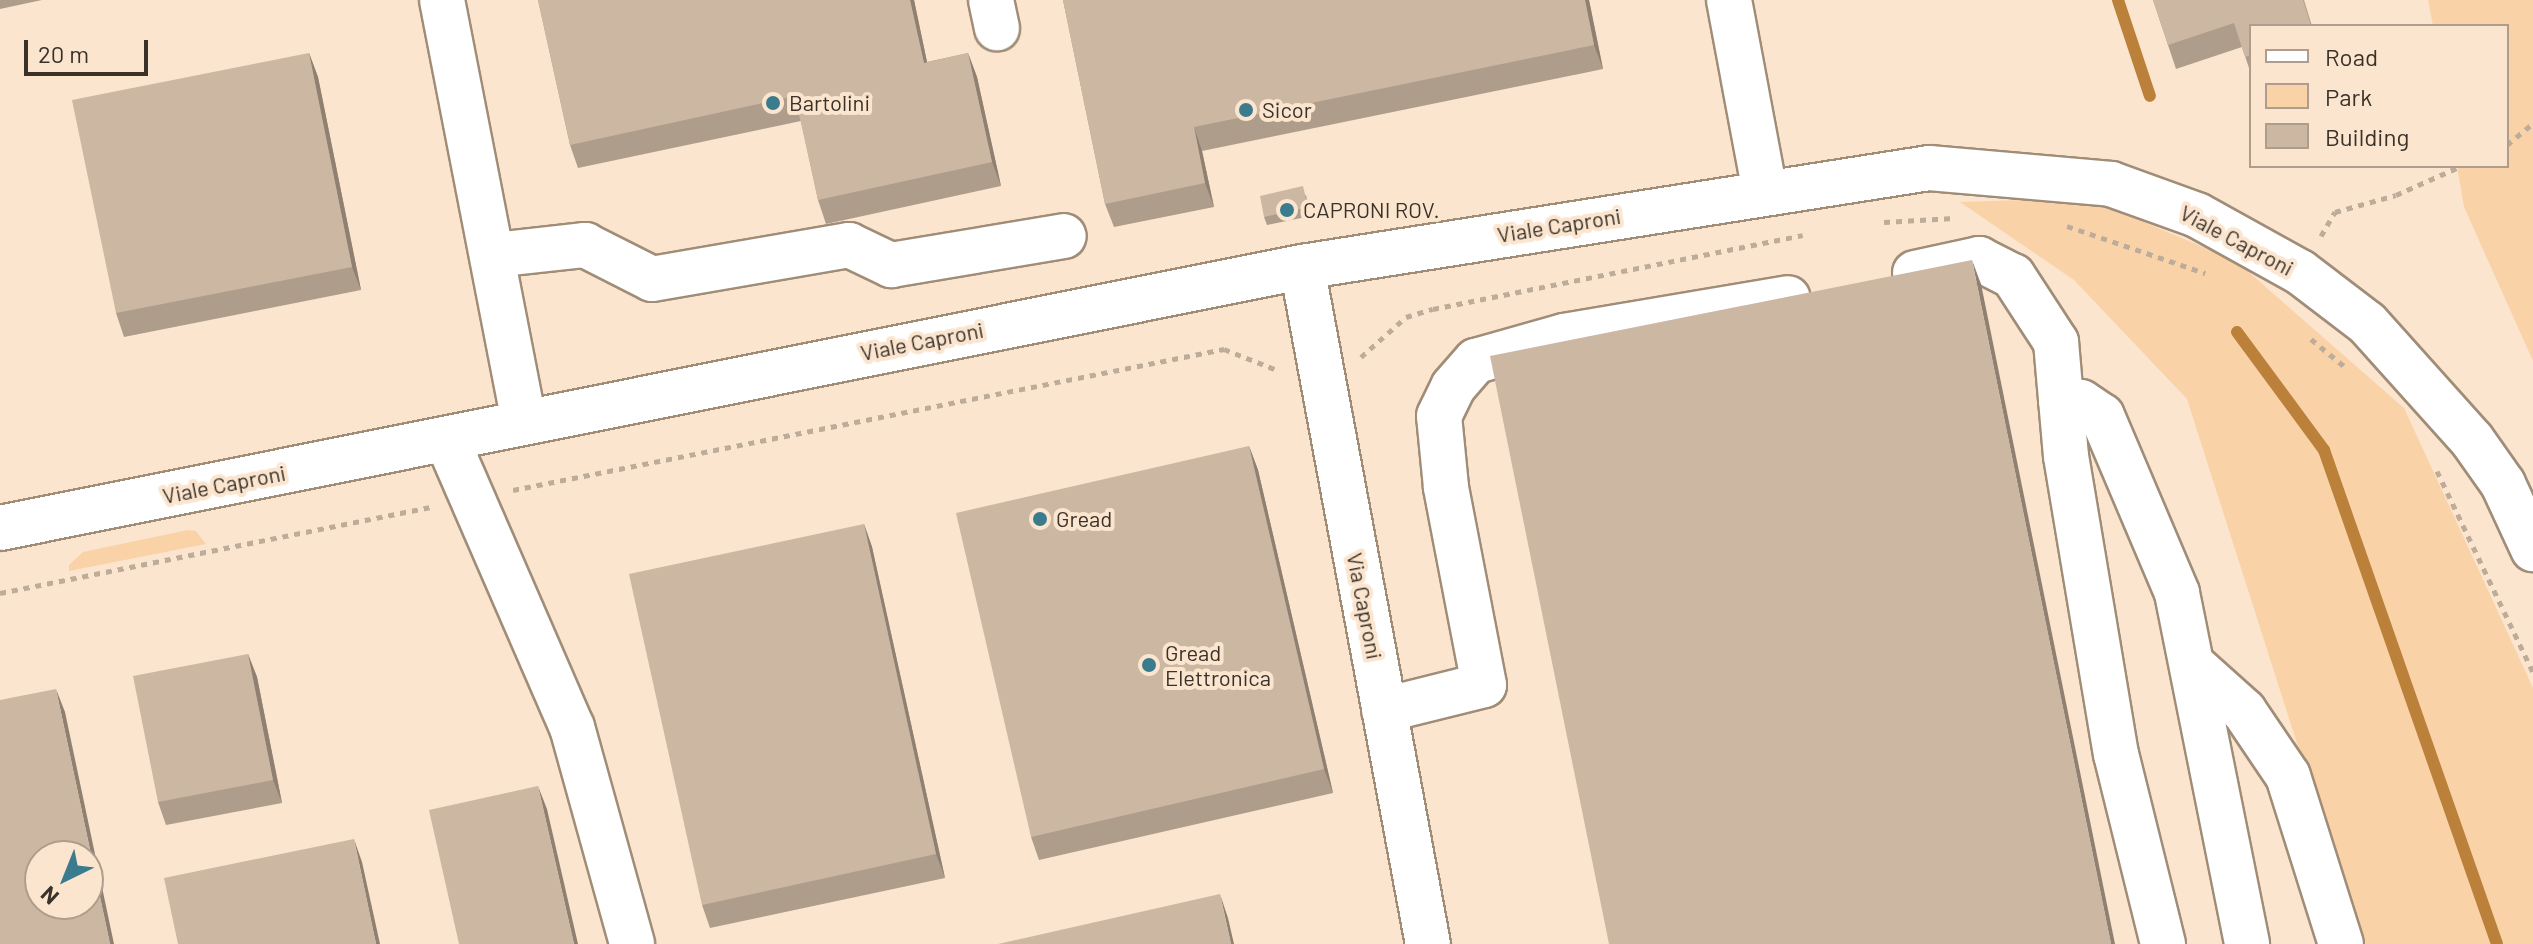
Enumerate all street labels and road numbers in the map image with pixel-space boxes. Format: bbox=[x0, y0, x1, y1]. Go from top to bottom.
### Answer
street label: Viale Caproni bbox=[2176, 199, 2298, 281]
street label: Viale Caproni bbox=[1495, 202, 1623, 248]
street label: Viale Caproni bbox=[858, 316, 986, 366]
street label: Viale Caproni bbox=[160, 459, 288, 509]
street label: Via Caproni bbox=[1342, 550, 1388, 662]

